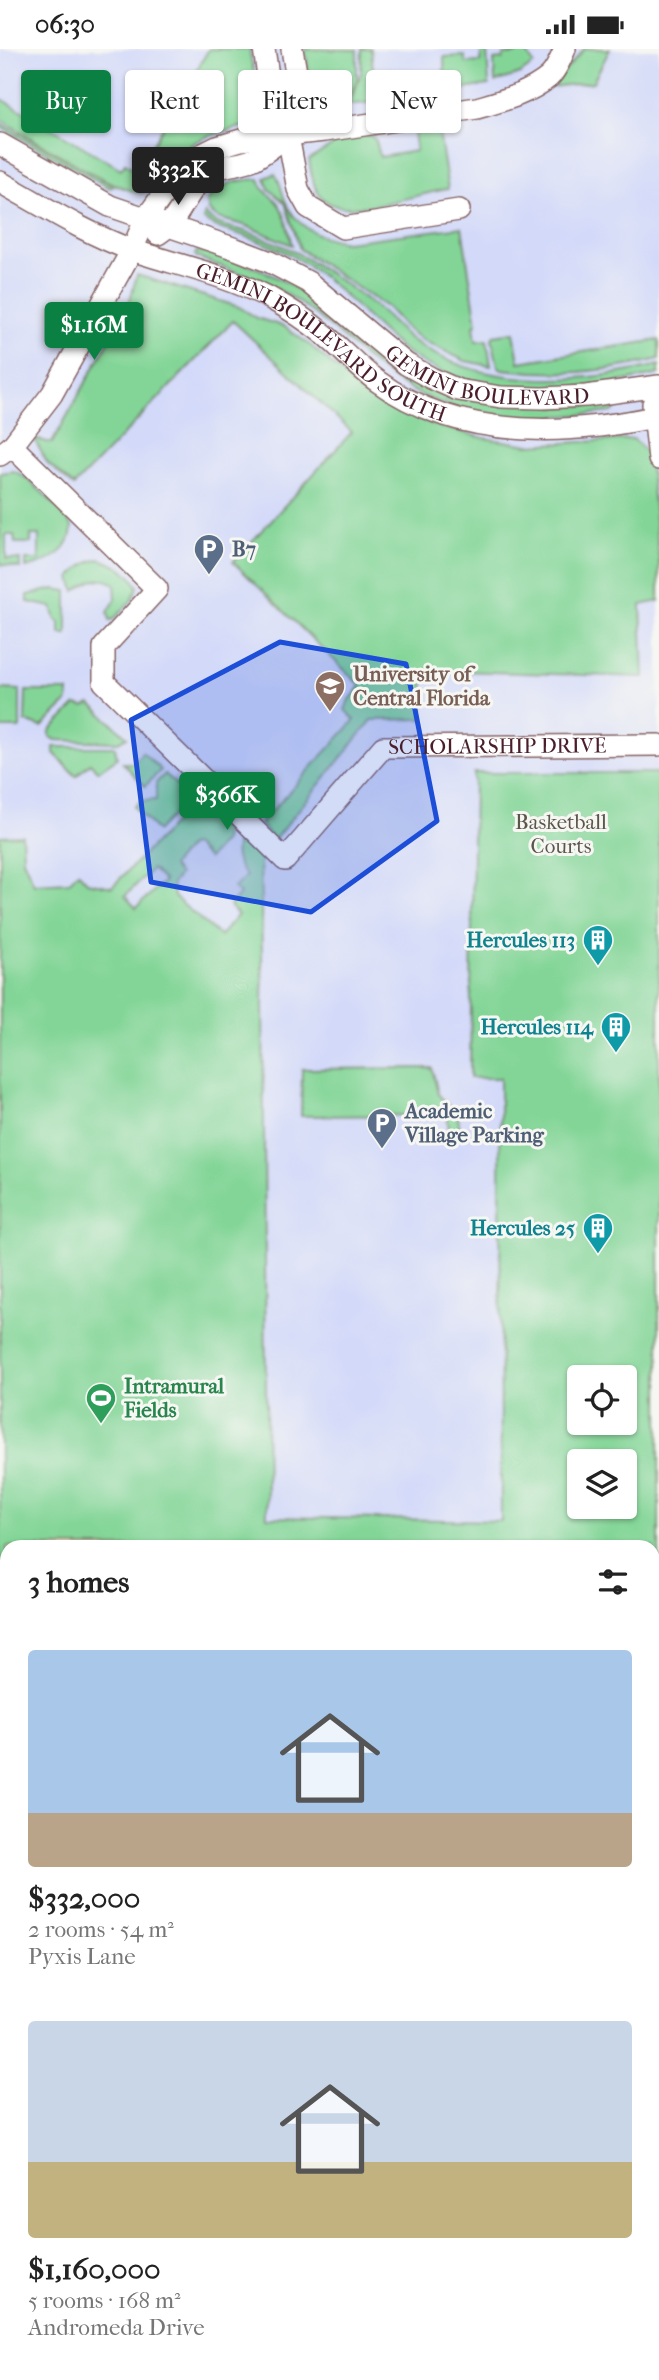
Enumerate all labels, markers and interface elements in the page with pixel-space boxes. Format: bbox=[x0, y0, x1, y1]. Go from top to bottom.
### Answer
text: 06:30 bbox=[35, 9, 95, 40]
chip: Buy bbox=[21, 70, 111, 133]
chip: Rent bbox=[125, 70, 224, 133]
chip: Filters bbox=[238, 70, 352, 133]
chip: New bbox=[366, 70, 461, 133]
pin: $332K bbox=[129, 148, 227, 207]
text: $332K bbox=[148, 156, 208, 183]
street label: GEMINI BOULEVARD SOUTH bbox=[193, 258, 450, 427]
pin: $1.16M bbox=[37, 303, 151, 362]
text: $1.16M bbox=[61, 311, 127, 338]
street label: GEMINI BOULEVARD bbox=[381, 340, 590, 410]
parking icon: B7 bbox=[192, 532, 226, 576]
place label: B7 bbox=[232, 537, 256, 561]
place label: University of Central Florida bbox=[352, 662, 491, 710]
school or university icon: University of Central Florida bbox=[313, 669, 347, 713]
street label: SCHOLARSHIP DRIVE bbox=[388, 733, 607, 759]
pin: $366K bbox=[178, 773, 276, 832]
text: $366K bbox=[195, 781, 259, 808]
park label: Basketball Courts bbox=[515, 810, 607, 858]
building icon: Hercules 113 bbox=[581, 923, 615, 967]
place label: Hercules 113 bbox=[466, 928, 575, 952]
building icon: Hercules 114 bbox=[599, 1010, 633, 1054]
place label: Hercules 114 bbox=[481, 1015, 595, 1040]
place label: Academic Village Parking bbox=[403, 1099, 544, 1147]
parking icon: Academic Village Parking bbox=[365, 1106, 399, 1150]
building icon: Hercules 25 bbox=[581, 1211, 615, 1255]
place label: Hercules 25 bbox=[470, 1216, 575, 1240]
map controls bbox=[567, 1365, 637, 1519]
button: locate bbox=[567, 1365, 637, 1435]
place label: Intramural Fields bbox=[123, 1374, 224, 1422]
sports icon: Intramural Fields bbox=[84, 1381, 118, 1425]
button: layers bbox=[567, 1449, 637, 1519]
icon: filters bbox=[594, 1563, 632, 1601]
text: 3 homes bbox=[28, 1565, 129, 1600]
icon: home bbox=[267, 1695, 393, 1821]
text: $332,000 bbox=[28, 1881, 140, 1916]
text: 2 rooms · 54 m² bbox=[28, 1916, 174, 1943]
text: Pyxis Lane bbox=[28, 1943, 136, 1970]
icon: home bbox=[267, 2066, 393, 2192]
text: $1,160,000 bbox=[28, 2252, 161, 2287]
text: 5 rooms · 168 m² bbox=[28, 2287, 181, 2314]
text: Andromeda Drive bbox=[28, 2314, 205, 2341]

